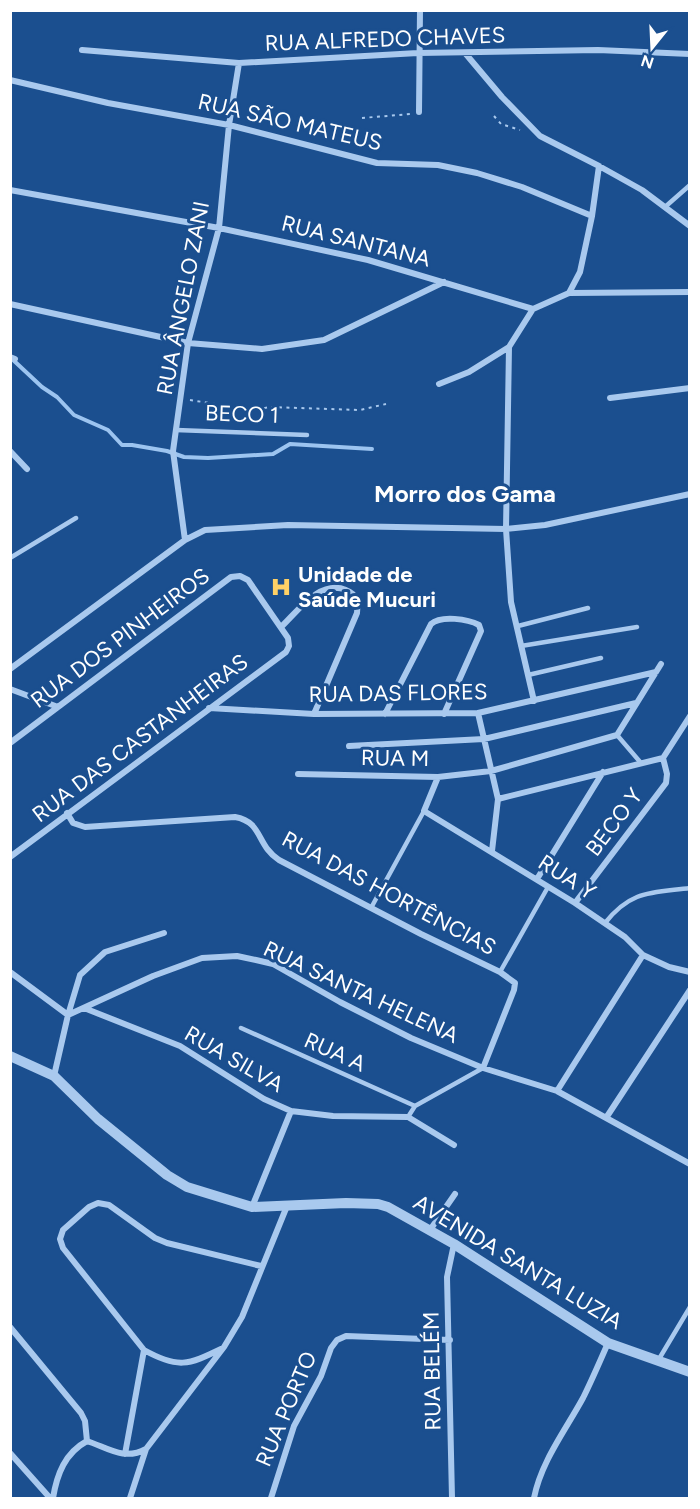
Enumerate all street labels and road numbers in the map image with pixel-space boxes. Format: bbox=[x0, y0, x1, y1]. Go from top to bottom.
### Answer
street label: RUA ALFREDO CHAVES bbox=[264, 21, 506, 57]
street label: RUA SÃO MATEUS bbox=[195, 88, 385, 156]
street label: RUA ÂNGELO ZANI bbox=[151, 199, 215, 397]
street label: RUA SANTANA bbox=[279, 209, 433, 273]
street label: BECO 1 bbox=[205, 399, 279, 429]
street label: RUA DOS PINHEIROS bbox=[25, 562, 215, 714]
street label: RUA DAS CASTANHEIRAS bbox=[27, 648, 253, 828]
street label: RUA DAS FLORES bbox=[308, 678, 488, 708]
street label: RUA M bbox=[361, 744, 429, 772]
street label: BECO Y bbox=[580, 782, 649, 861]
street label: RUA DAS HORTÊNCIAS bbox=[277, 825, 501, 961]
street label: RUA Y bbox=[533, 849, 601, 906]
street label: RUA SANTA HELENA bbox=[259, 935, 463, 1049]
street label: RUA SILVA bbox=[180, 1020, 288, 1098]
street label: RUA A bbox=[300, 1027, 370, 1078]
street label: AVENIDA SANTA LUZIA bbox=[409, 1189, 627, 1335]
street label: RUA BELÉM bbox=[417, 1311, 447, 1431]
street label: RUA PORTO bbox=[250, 1347, 322, 1471]

